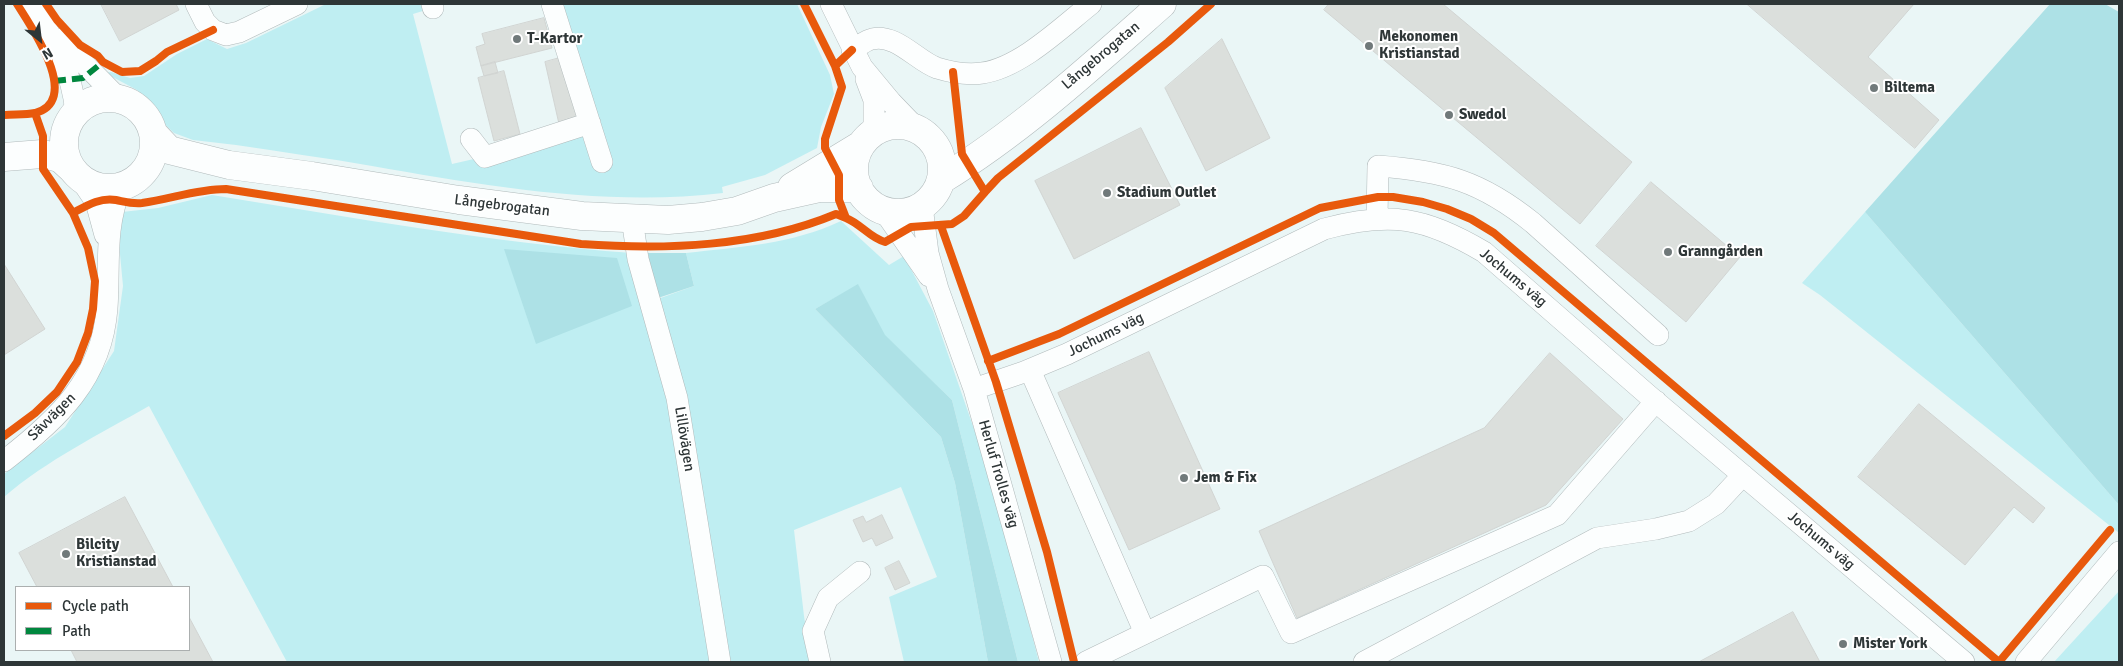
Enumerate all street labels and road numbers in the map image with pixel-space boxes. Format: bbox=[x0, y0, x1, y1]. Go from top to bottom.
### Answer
street label: Långebrogatan bbox=[1058, 18, 1144, 94]
street label: Långebrogatan bbox=[453, 191, 551, 221]
street label: Jochums väg bbox=[1476, 245, 1550, 311]
street label: Jochums väg bbox=[1065, 309, 1147, 361]
street label: Sävvägen bbox=[24, 389, 80, 445]
street label: Lillövägen bbox=[670, 405, 698, 473]
street label: Herluf Trolles väg bbox=[974, 418, 1022, 530]
street label: Jochums väg bbox=[1784, 508, 1858, 574]

